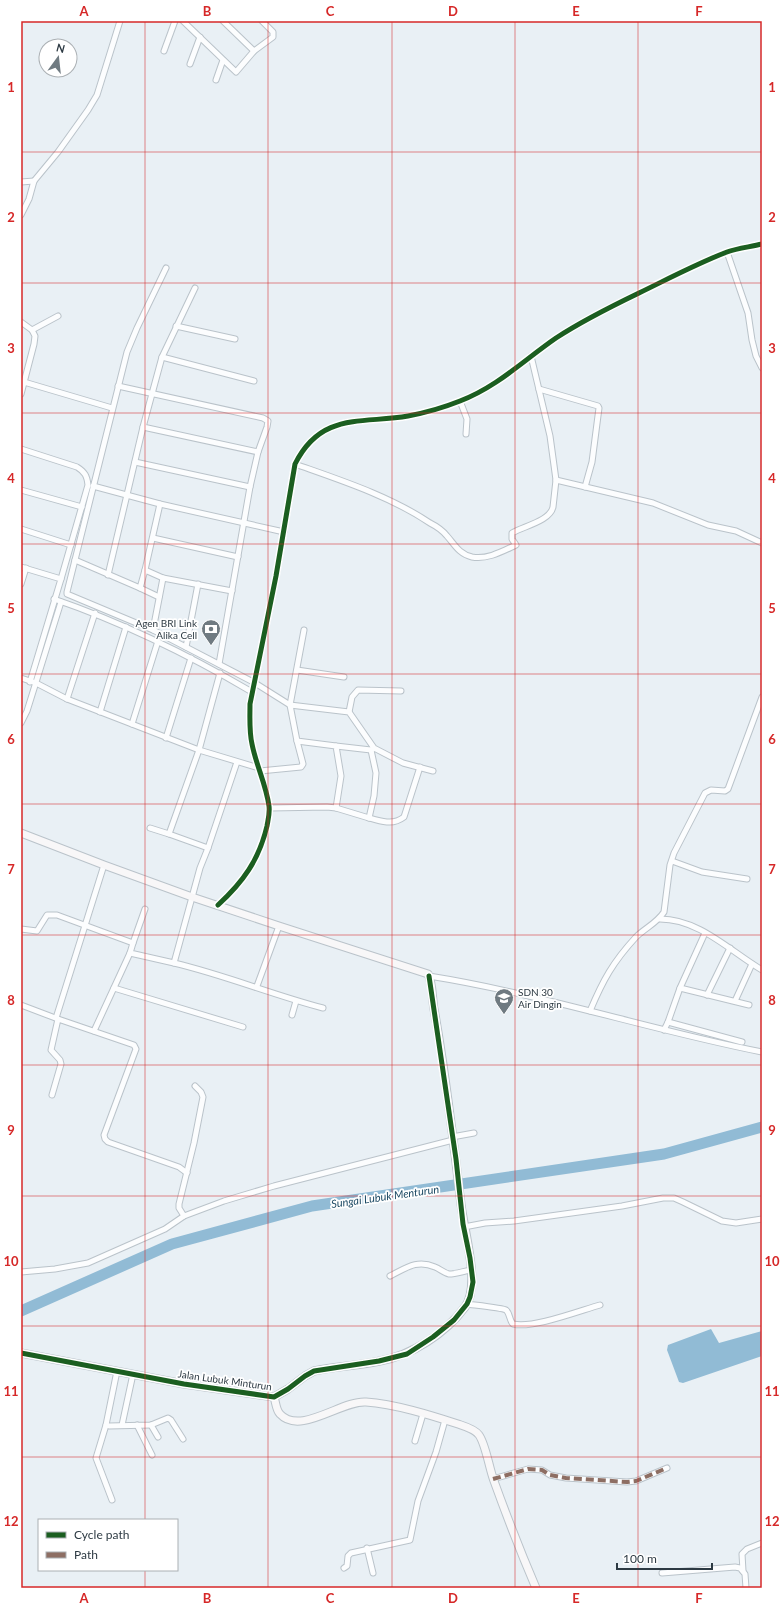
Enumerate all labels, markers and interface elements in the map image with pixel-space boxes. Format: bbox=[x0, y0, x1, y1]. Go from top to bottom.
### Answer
text: A bbox=[78, 3, 89, 19]
text: B bbox=[203, 3, 212, 19]
text: C bbox=[326, 3, 335, 19]
text: D bbox=[448, 3, 458, 19]
text: E bbox=[572, 3, 580, 19]
text: F bbox=[695, 3, 703, 19]
north arrow bbox=[38, 38, 78, 78]
text: N bbox=[55, 40, 66, 55]
text: 1 bbox=[7, 79, 15, 95]
text: 1 bbox=[768, 79, 776, 95]
text: 2 bbox=[7, 209, 15, 225]
text: 2 bbox=[768, 209, 776, 225]
text: 3 bbox=[7, 340, 15, 356]
text: 3 bbox=[768, 340, 776, 356]
text: 4 bbox=[7, 470, 15, 486]
text: 4 bbox=[768, 470, 776, 486]
text: 5 bbox=[7, 600, 15, 616]
text: 5 bbox=[768, 600, 776, 616]
place label: Agen BRI Link Alika Cell bbox=[135, 617, 198, 641]
bank icon: Agen BRI Link Alika Cell bbox=[200, 618, 222, 646]
text: 6 bbox=[7, 731, 15, 747]
text: 6 bbox=[768, 731, 776, 747]
text: 7 bbox=[7, 861, 15, 877]
text: 7 bbox=[768, 861, 776, 877]
place label: SDN 30 Air Dingin bbox=[518, 986, 562, 1010]
school or university icon: SDN 30 Air Dingin bbox=[493, 987, 515, 1015]
text: 8 bbox=[7, 992, 15, 1008]
text: 8 bbox=[768, 992, 776, 1008]
text: 9 bbox=[7, 1122, 15, 1138]
text: 9 bbox=[768, 1122, 776, 1138]
water label: Sungai Lubuk Menturun bbox=[330, 1182, 440, 1210]
text: 10 bbox=[3, 1253, 19, 1269]
text: 10 bbox=[764, 1253, 780, 1269]
street label: Jalan Lubuk Minturun bbox=[177, 1367, 273, 1393]
text: 11 bbox=[3, 1383, 19, 1399]
text: 11 bbox=[764, 1383, 780, 1399]
text: 12 bbox=[3, 1513, 19, 1529]
text: 12 bbox=[764, 1513, 780, 1529]
legend bbox=[38, 1519, 178, 1571]
text: Cycle path bbox=[74, 1527, 129, 1542]
scale bar bbox=[617, 1545, 712, 1571]
text: Path bbox=[74, 1547, 98, 1562]
text: 100 m bbox=[623, 1551, 657, 1566]
text: A bbox=[78, 1590, 89, 1606]
text: B bbox=[203, 1590, 212, 1606]
text: C bbox=[326, 1590, 335, 1606]
text: D bbox=[448, 1590, 458, 1606]
text: E bbox=[572, 1590, 580, 1606]
text: F bbox=[695, 1590, 703, 1606]

